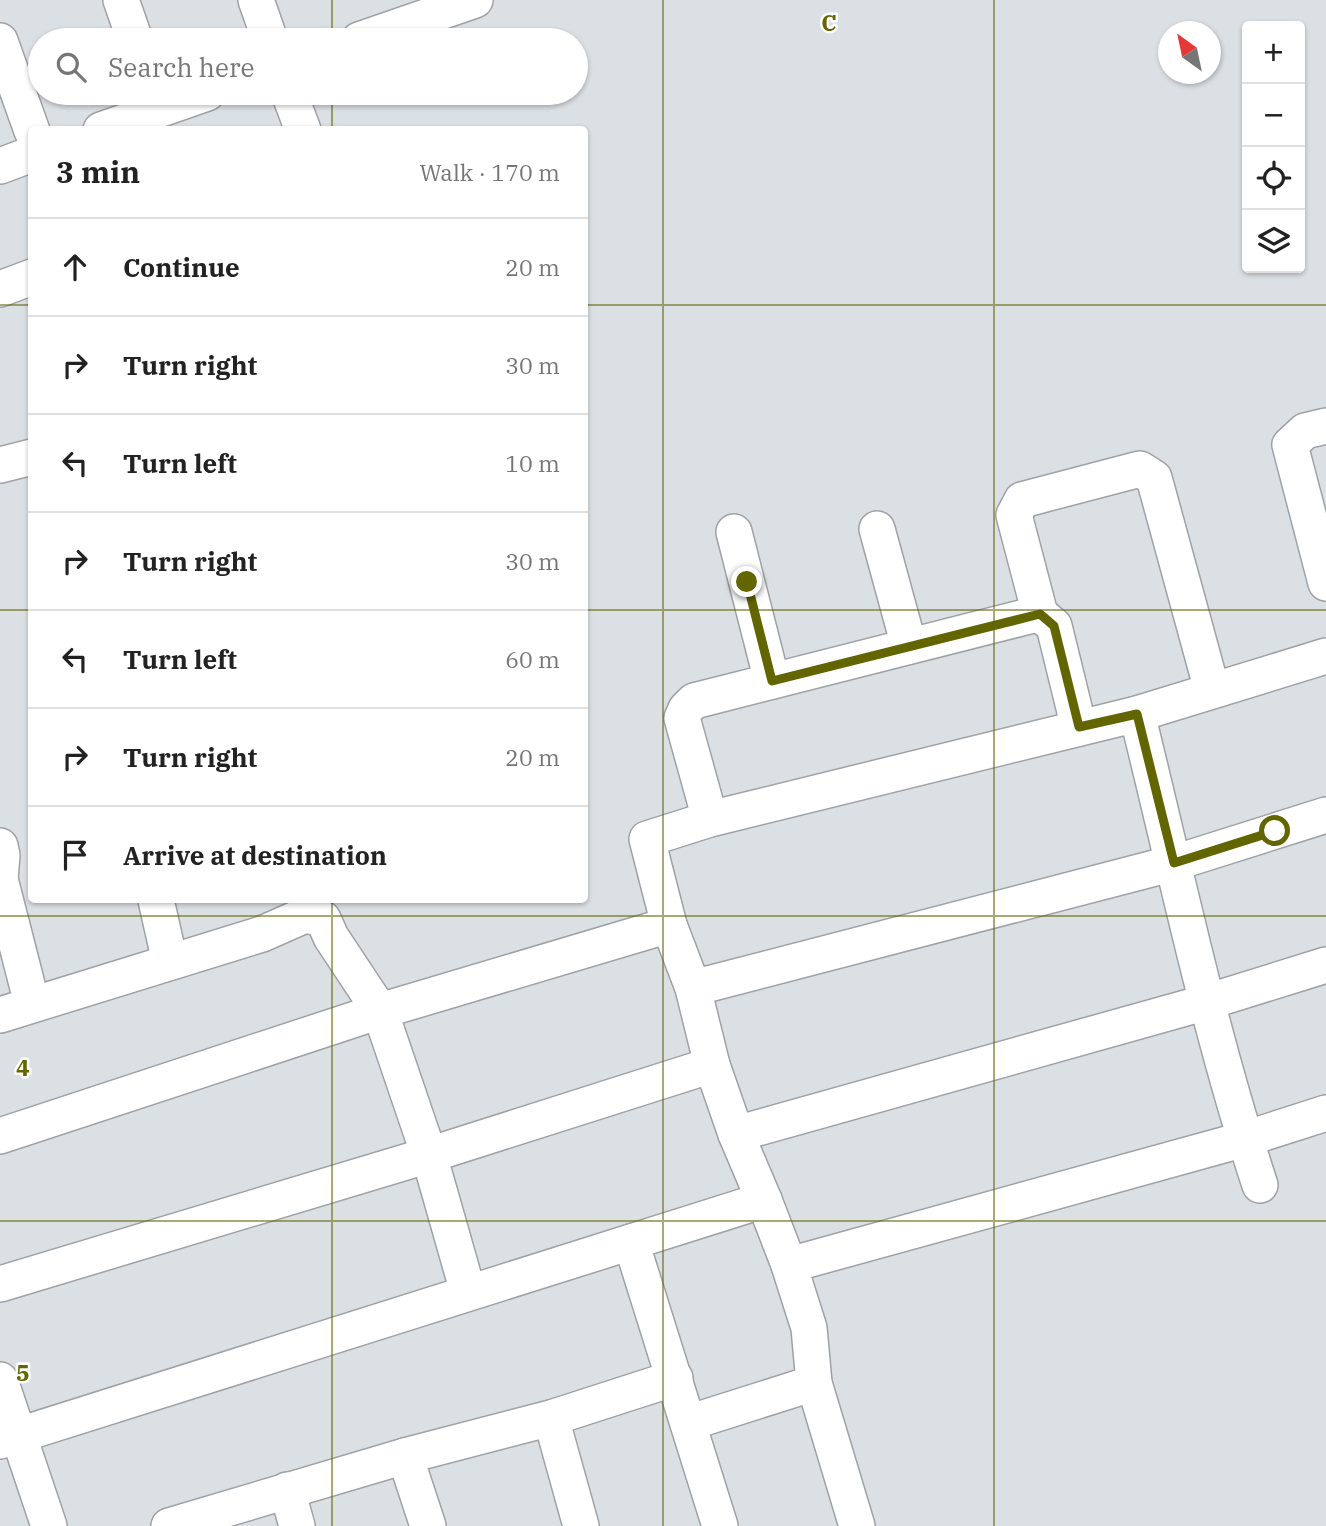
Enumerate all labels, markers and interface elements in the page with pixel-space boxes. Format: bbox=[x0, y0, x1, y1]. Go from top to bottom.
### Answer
text: C bbox=[821, 7, 837, 37]
north arrow bbox=[1158, 21, 1221, 84]
map controls bbox=[1242, 21, 1305, 273]
button: + bbox=[1242, 21, 1305, 84]
search box bbox=[28, 28, 588, 105]
icon: search bbox=[52, 48, 90, 86]
text: Search here bbox=[108, 50, 254, 84]
button: − bbox=[1242, 84, 1305, 147]
button: locate bbox=[1242, 147, 1305, 210]
text: 3 min bbox=[56, 152, 140, 191]
text: Walk · 170 m bbox=[419, 157, 560, 187]
button: layers bbox=[1242, 210, 1305, 273]
icon: ahead bbox=[56, 248, 94, 286]
text: Continue bbox=[123, 250, 240, 284]
text: 20 m bbox=[505, 252, 560, 282]
icon: right bbox=[56, 346, 94, 384]
text: Turn right bbox=[123, 348, 257, 382]
text: 30 m bbox=[505, 350, 560, 380]
icon: left bbox=[56, 444, 94, 482]
text: Turn left bbox=[123, 446, 237, 480]
text: 10 m bbox=[505, 448, 560, 478]
icon: right bbox=[56, 542, 94, 580]
text: Turn right bbox=[123, 544, 257, 578]
text: 30 m bbox=[505, 546, 560, 576]
route end bbox=[731, 566, 762, 597]
icon: left bbox=[56, 640, 94, 678]
text: Turn left bbox=[123, 642, 237, 676]
text: 60 m bbox=[505, 644, 560, 674]
icon: right bbox=[56, 738, 94, 776]
text: Turn right bbox=[123, 740, 257, 774]
text: 20 m bbox=[505, 742, 560, 772]
route start bbox=[1259, 815, 1290, 846]
icon: arrive bbox=[56, 836, 94, 874]
text: Arrive at destination bbox=[123, 838, 387, 872]
text: 4 bbox=[16, 1052, 30, 1082]
text: 5 bbox=[16, 1357, 30, 1387]

